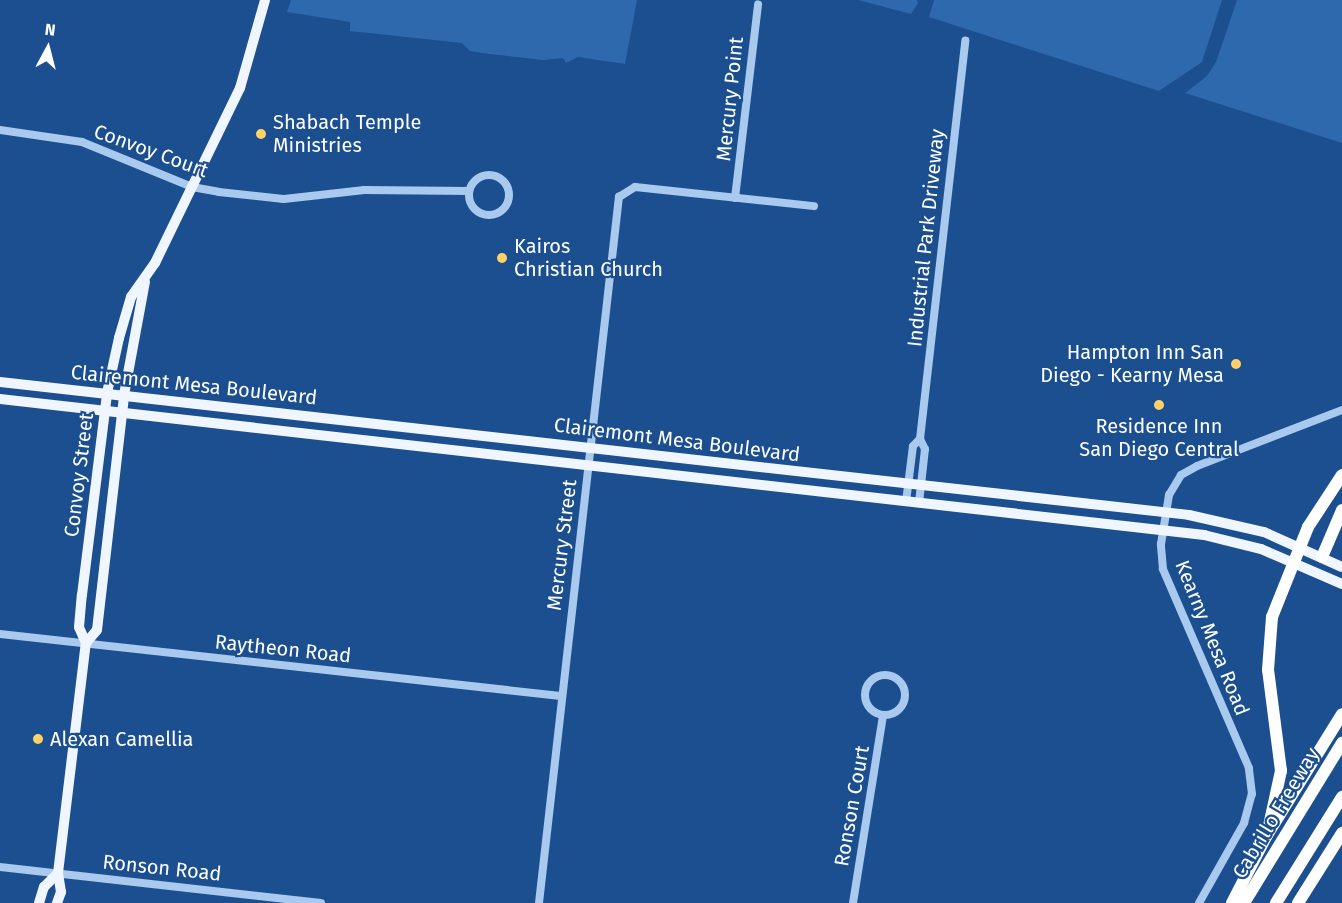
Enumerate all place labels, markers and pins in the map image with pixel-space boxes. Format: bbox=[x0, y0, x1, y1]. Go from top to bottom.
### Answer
place label: Shabach Temple Ministries bbox=[273, 110, 421, 157]
marker: Shabach Temple Ministries bbox=[254, 127, 268, 141]
place label: Kairos Christian Church bbox=[514, 234, 663, 281]
marker: Kairos Christian Church bbox=[495, 251, 509, 265]
place label: Hampton Inn San Diego - Kearny Mesa bbox=[1040, 340, 1224, 387]
marker: Hampton Inn San Diego - Kearny Mesa bbox=[1229, 357, 1243, 371]
marker: Residence Inn San Diego Central bbox=[1152, 398, 1166, 412]
place label: Residence Inn San Diego Central bbox=[1079, 414, 1239, 461]
place label: Alexan Camellia bbox=[50, 727, 193, 751]
marker: Alexan Camellia bbox=[31, 732, 45, 746]

